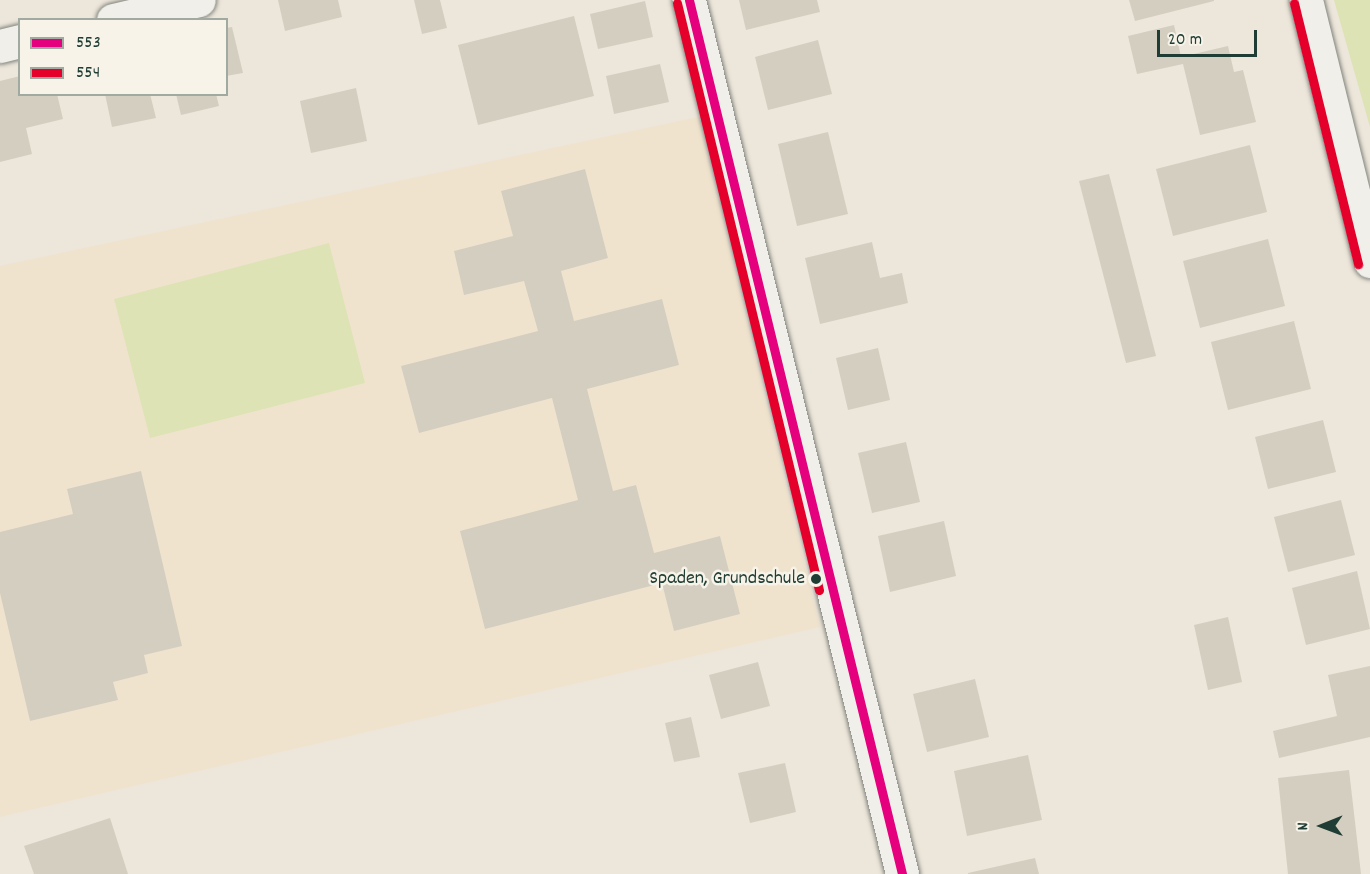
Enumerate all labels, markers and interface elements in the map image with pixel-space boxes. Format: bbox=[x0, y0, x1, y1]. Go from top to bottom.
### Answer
legend bbox=[18, 18, 228, 96]
scale bar bbox=[1160, 18, 1260, 56]
text: 20 m bbox=[1168, 28, 1202, 53]
text: 553 bbox=[76, 31, 101, 56]
text: 554 bbox=[76, 61, 100, 86]
place label: Spaden, Grundschule bbox=[649, 567, 805, 591]
marker: Spaden, Grundschule bbox=[810, 573, 822, 585]
north arrow bbox=[1292, 796, 1352, 856]
text: N bbox=[1292, 822, 1315, 830]

